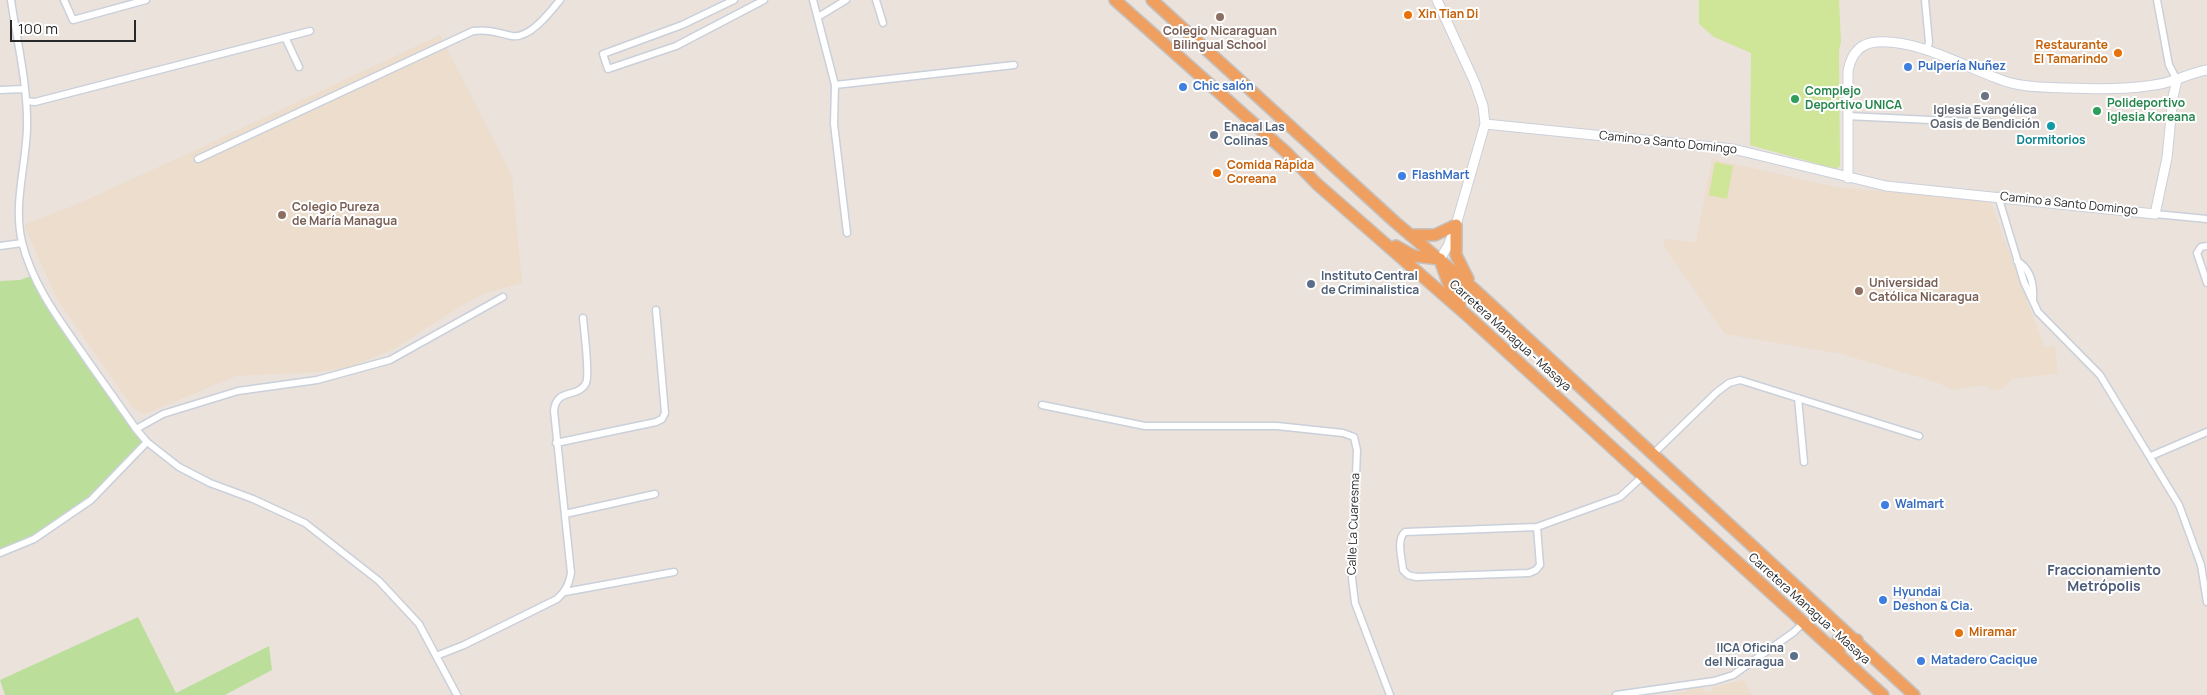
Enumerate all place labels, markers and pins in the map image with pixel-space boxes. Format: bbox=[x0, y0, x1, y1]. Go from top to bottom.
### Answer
place label: Xin Tian Di bbox=[1418, 8, 1478, 22]
marker: Xin Tian Di bbox=[1402, 9, 1414, 21]
marker: Colegio Nicaraguan Bilingual School bbox=[1214, 11, 1226, 23]
place label: Colegio Nicaraguan Bilingual School bbox=[1163, 25, 1277, 53]
place label: Restaurante El Tamarindo bbox=[2034, 39, 2108, 67]
marker: Restaurante El Tamarindo bbox=[2112, 47, 2124, 59]
place label: Pulpería Nuñez bbox=[1918, 60, 2006, 74]
marker: Pulpería Nuñez bbox=[1902, 61, 1914, 73]
place label: Chic salón bbox=[1193, 80, 1254, 94]
marker: Chic salón bbox=[1177, 81, 1189, 93]
place label: Complejo Deportivo UNICA bbox=[1805, 85, 1902, 113]
marker: Iglesia Evangélica Oasis de Bendición bbox=[1979, 90, 1991, 102]
marker: Complejo Deportivo UNICA bbox=[1789, 93, 1801, 105]
place label: Polideportivo Iglesia Koreana bbox=[2107, 97, 2195, 125]
place label: Iglesia Evangélica Oasis de Bendición bbox=[1930, 104, 2040, 132]
marker: Polideportivo Iglesia Koreana bbox=[2091, 105, 2103, 117]
marker: Dormitorios bbox=[2045, 120, 2057, 132]
place label: Enacal Las Colinas bbox=[1224, 121, 1285, 149]
marker: Enacal Las Colinas bbox=[1208, 129, 1220, 141]
place label: Dormitorios bbox=[2017, 134, 2085, 148]
place label: Comida Rápida Coreana bbox=[1227, 159, 1314, 187]
marker: Comida Rápida Coreana bbox=[1211, 167, 1223, 179]
place label: FlashMart bbox=[1412, 169, 1470, 183]
marker: FlashMart bbox=[1396, 170, 1408, 182]
place label: Colegio Pureza de María Managua bbox=[292, 201, 397, 229]
marker: Colegio Pureza de María Managua bbox=[276, 209, 288, 221]
place label: Instituto Central de Criminalistica bbox=[1321, 270, 1419, 298]
place label: Universidad Católica Nicaragua bbox=[1869, 277, 1979, 305]
marker: Instituto Central de Criminalistica bbox=[1305, 278, 1317, 290]
marker: Universidad Católica Nicaragua bbox=[1853, 285, 1865, 297]
place label: Walmart bbox=[1895, 498, 1944, 512]
marker: Walmart bbox=[1879, 499, 1891, 511]
place label: Hyundai Deshon & Cia. bbox=[1893, 586, 1973, 614]
marker: Hyundai Deshon & Cia. bbox=[1877, 594, 1889, 606]
place label: Miramar bbox=[1969, 626, 2017, 640]
marker: Miramar bbox=[1953, 627, 1965, 639]
place label: IICA Oficina del Nicaragua bbox=[1705, 642, 1784, 670]
marker: IICA Oficina del Nicaragua bbox=[1788, 650, 1800, 662]
place label: Matadero Cacique bbox=[1931, 654, 2037, 668]
marker: Matadero Cacique bbox=[1915, 655, 1927, 667]

